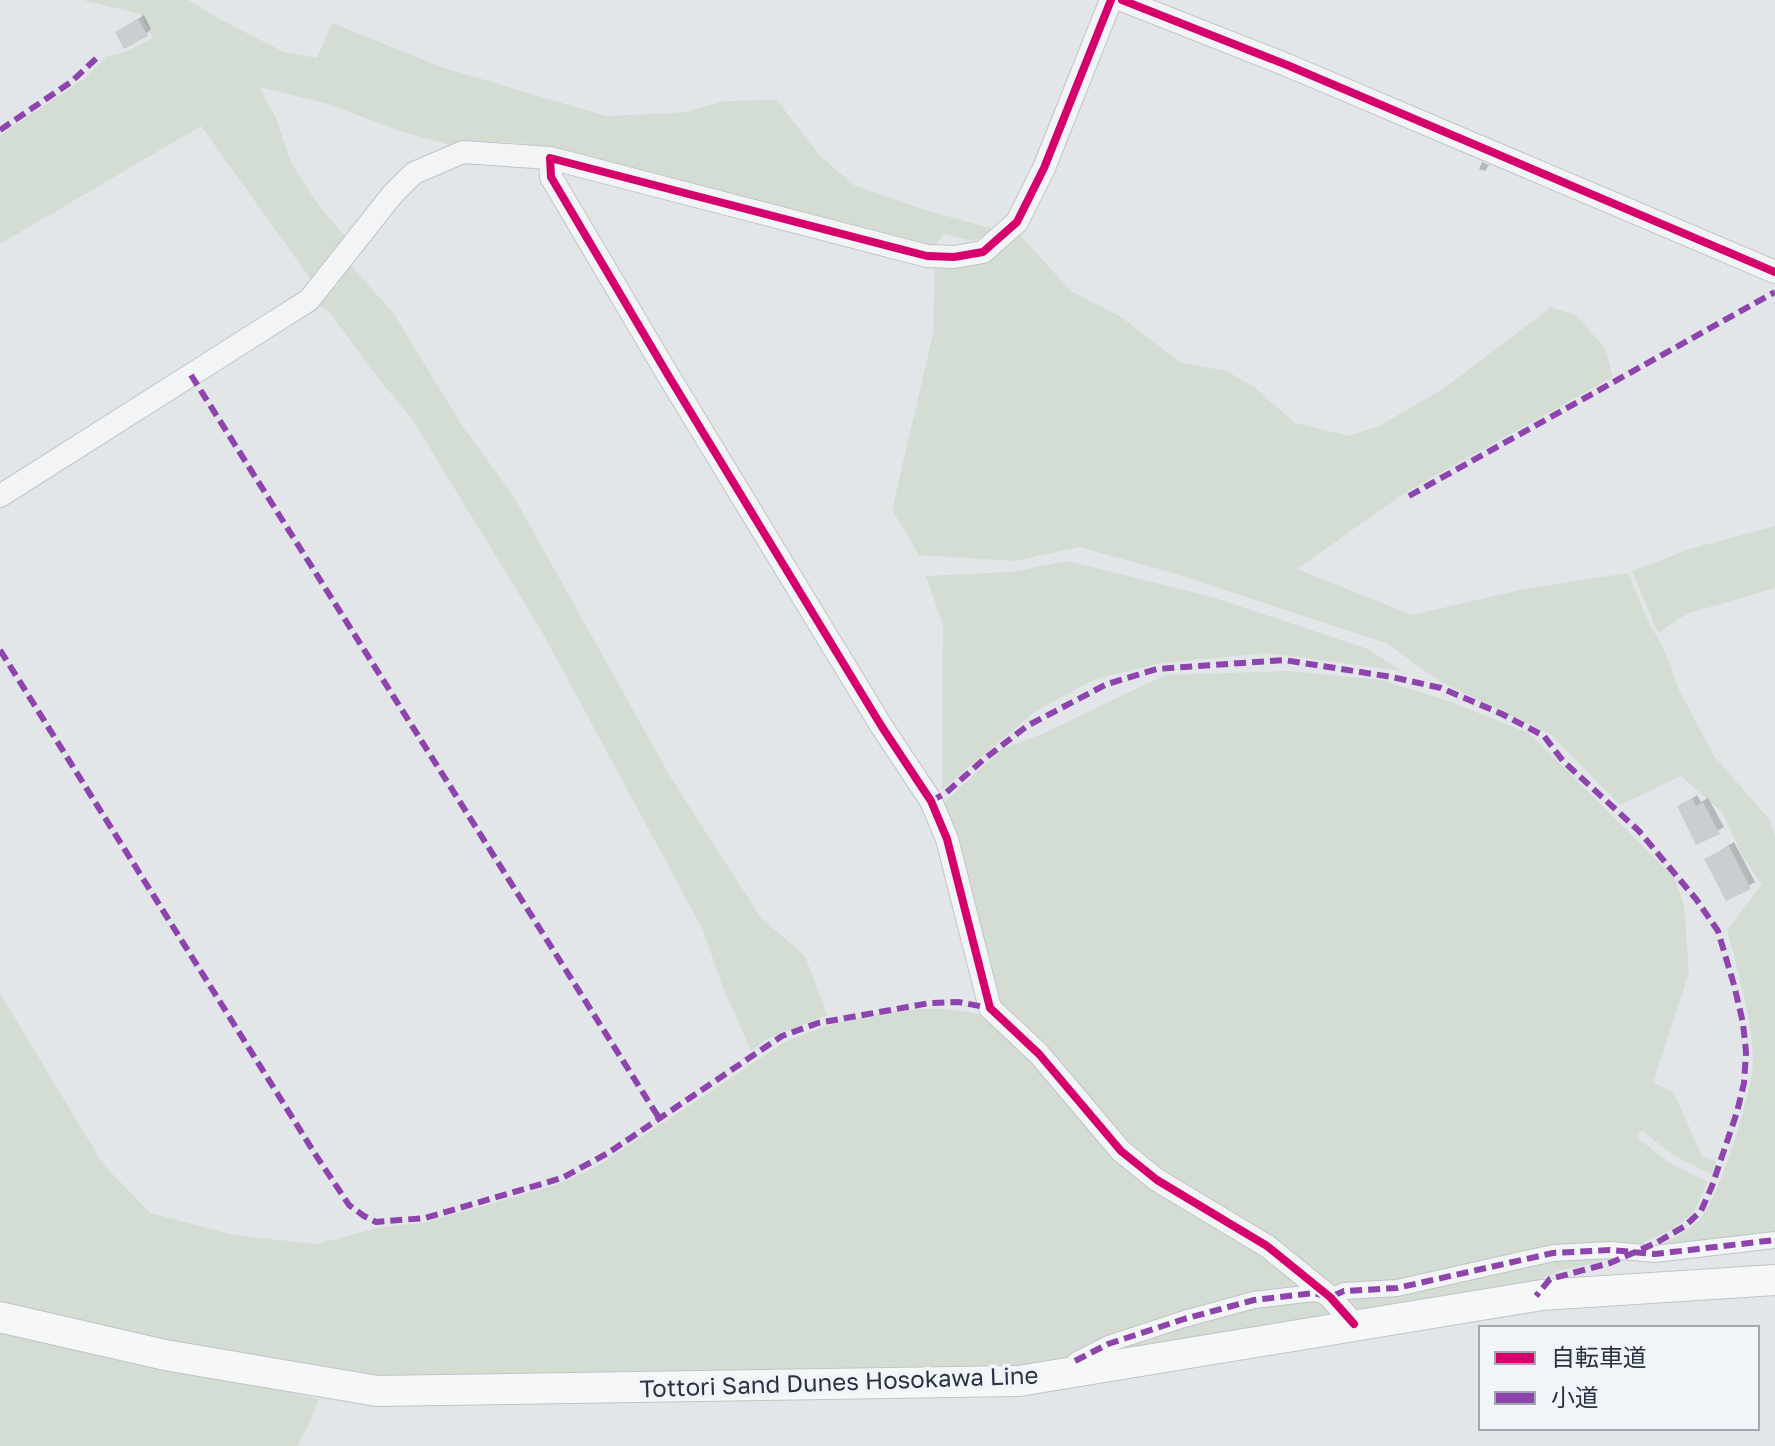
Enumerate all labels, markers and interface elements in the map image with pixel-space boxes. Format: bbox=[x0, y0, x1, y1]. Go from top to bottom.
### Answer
legend bbox=[1479, 1326, 1759, 1430]
text: 自転車道 bbox=[1551, 1342, 1647, 1371]
street label: Tottori Sand Dunes Hosokawa Line bbox=[639, 1360, 1039, 1402]
text: 小道 bbox=[1551, 1382, 1599, 1411]

